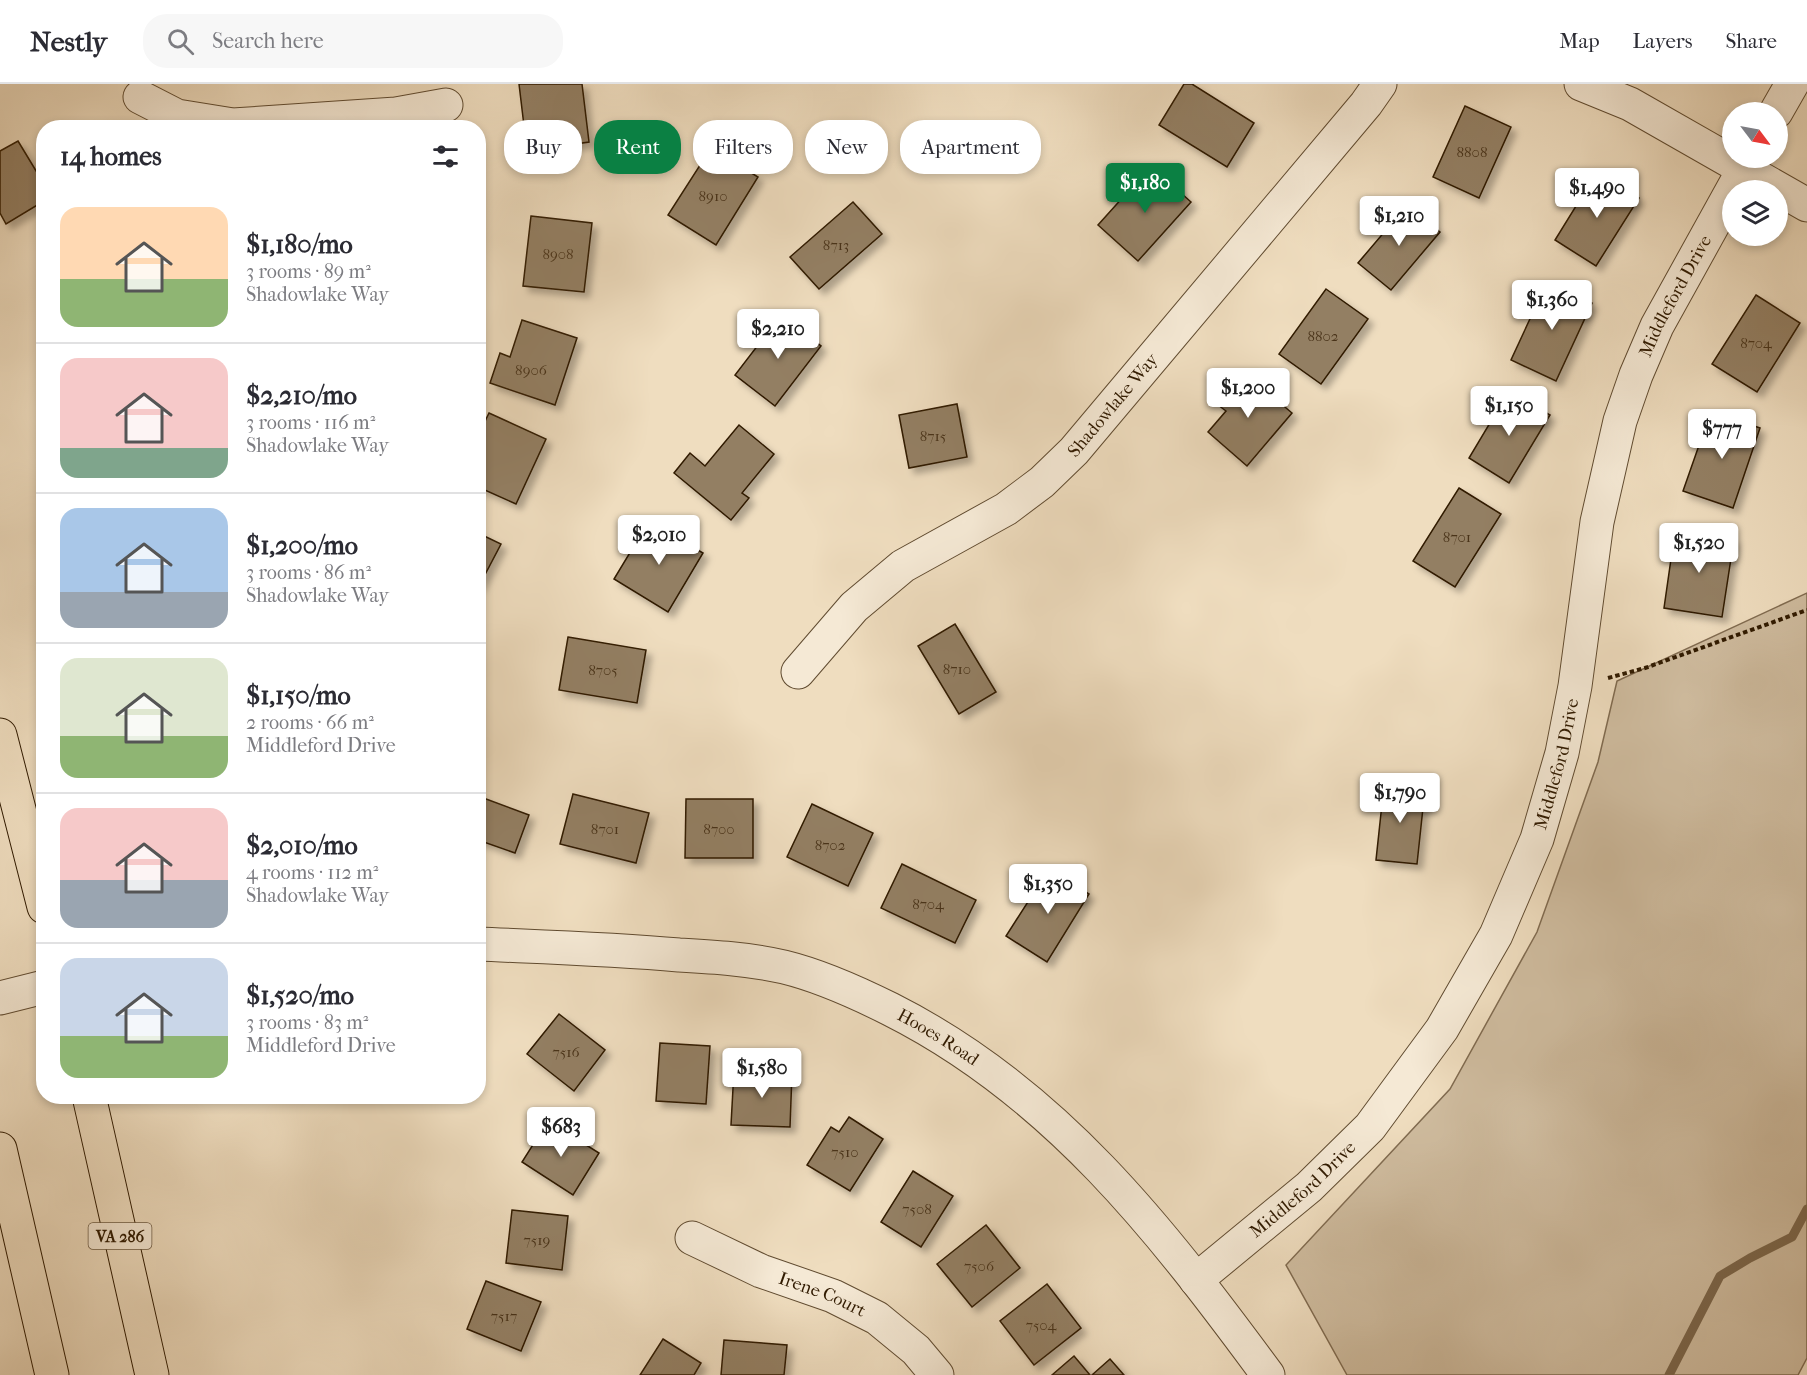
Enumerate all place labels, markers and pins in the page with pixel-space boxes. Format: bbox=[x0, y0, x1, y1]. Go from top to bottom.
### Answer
pin: $1,180 bbox=[1096, 163, 1194, 214]
pin: $1,490 bbox=[1548, 168, 1646, 219]
pin: $1,210 bbox=[1350, 196, 1448, 247]
pin: $1,360 bbox=[1503, 280, 1601, 331]
pin: $2,210 bbox=[729, 309, 827, 360]
pin: $1,200 bbox=[1199, 368, 1297, 419]
pin: $1,150 bbox=[1460, 386, 1558, 437]
pin: $777 bbox=[1686, 409, 1758, 460]
pin: $2,010 bbox=[610, 515, 708, 566]
pin: $1,520 bbox=[1650, 523, 1748, 574]
pin: $1,790 bbox=[1351, 773, 1449, 824]
pin: $1,350 bbox=[999, 864, 1097, 915]
pin: $1,580 bbox=[713, 1048, 811, 1099]
pin: $683 bbox=[525, 1107, 597, 1158]

